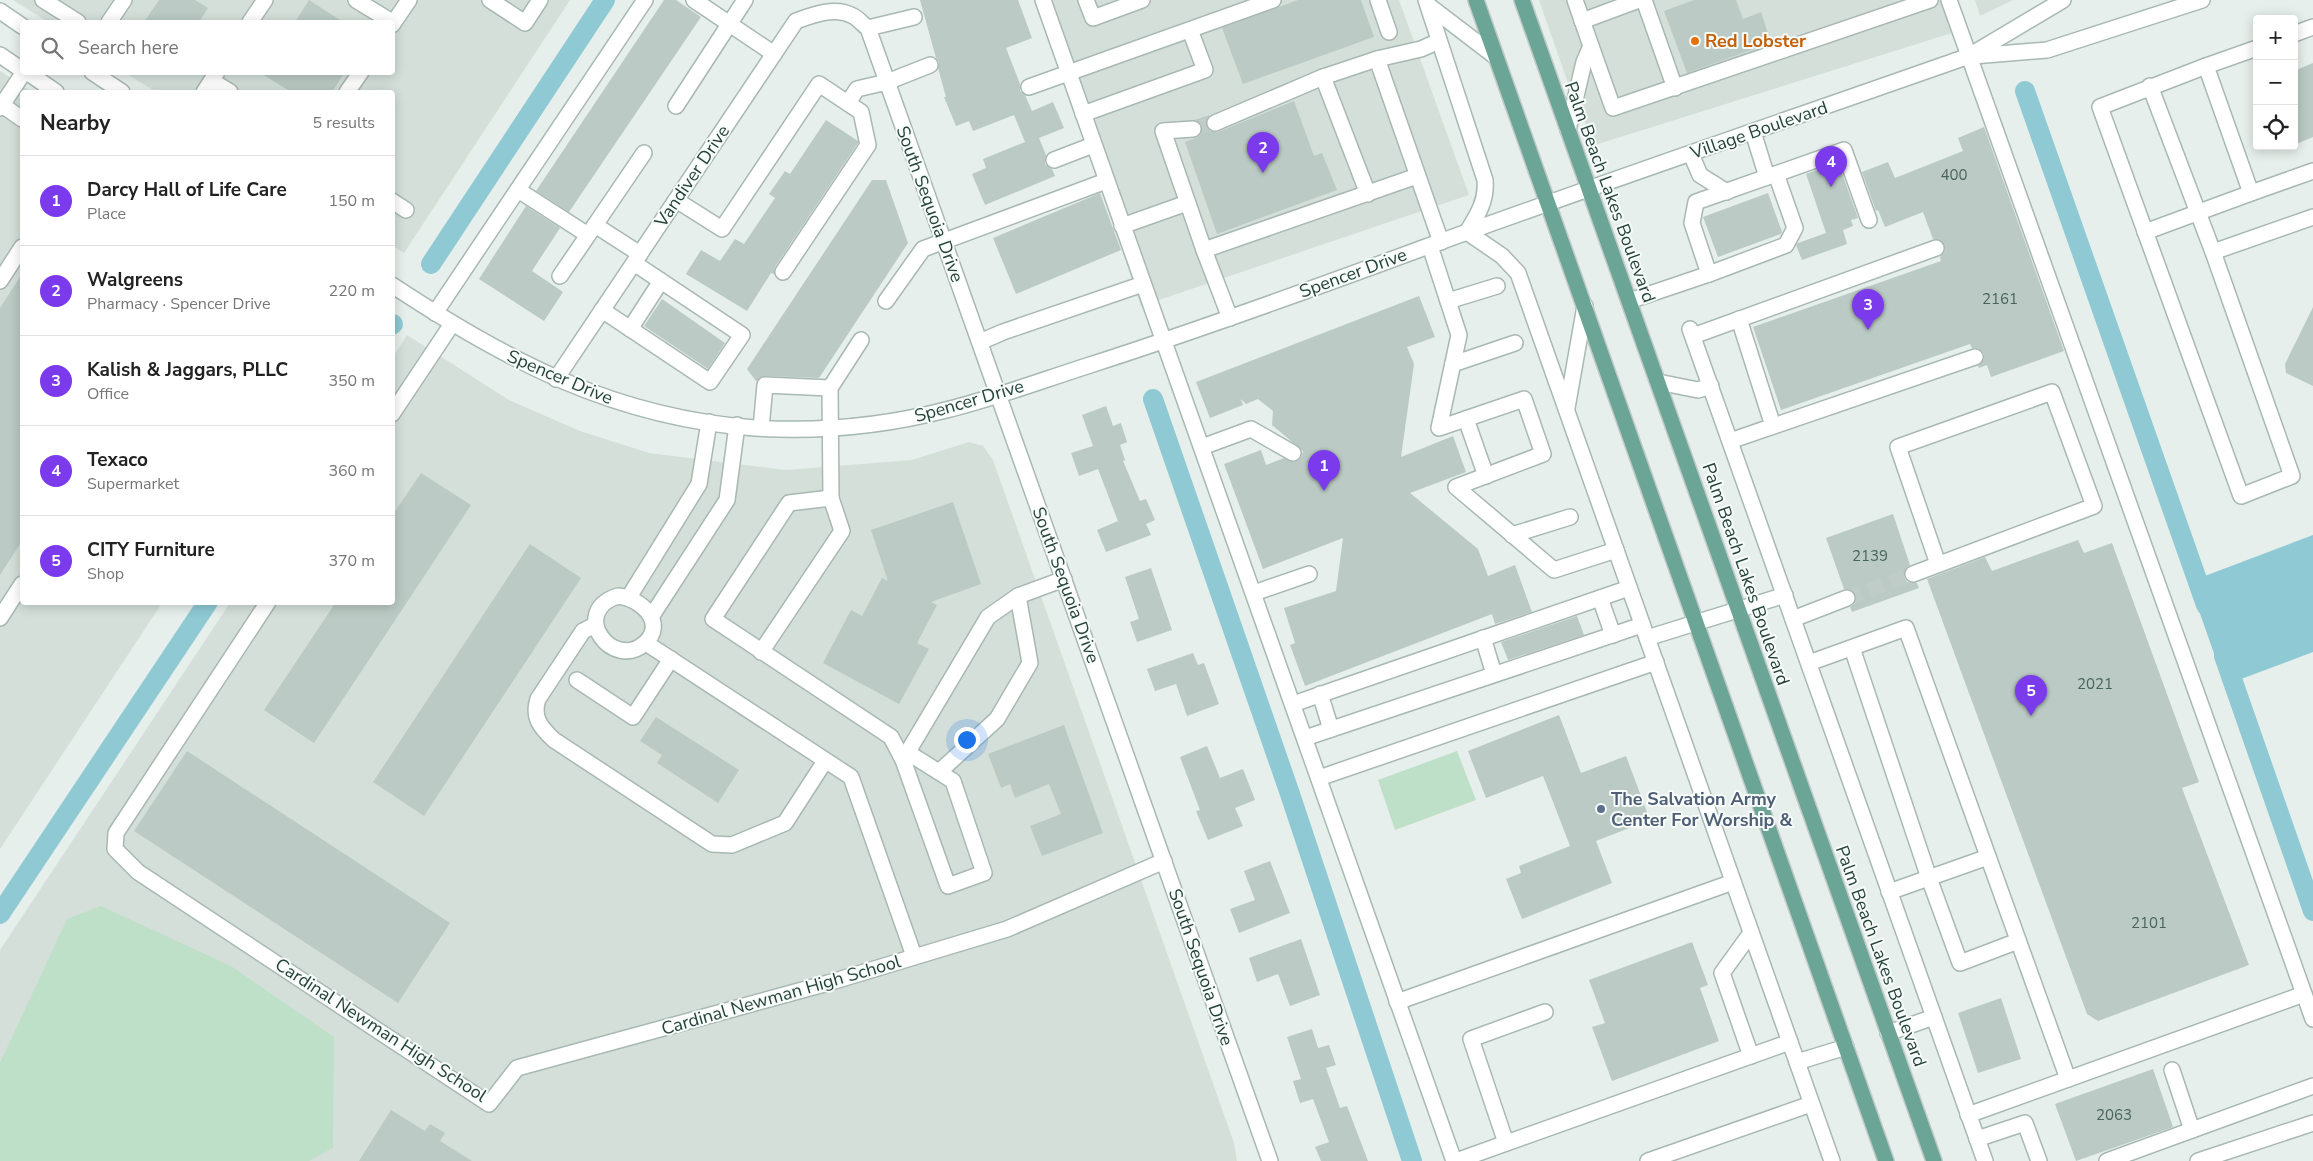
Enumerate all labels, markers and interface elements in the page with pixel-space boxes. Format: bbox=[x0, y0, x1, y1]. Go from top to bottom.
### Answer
map controls bbox=[2253, 15, 2298, 150]
button: + bbox=[2253, 15, 2298, 60]
search box bbox=[20, 20, 395, 75]
place label: Red Lobster bbox=[1705, 29, 1806, 53]
icon: search bbox=[38, 34, 66, 62]
text: Search here bbox=[78, 35, 179, 61]
marker: Red Lobster bbox=[1689, 35, 1701, 47]
button: − bbox=[2253, 60, 2298, 105]
street label: Palm Beach Lakes Boulevard bbox=[1559, 78, 1661, 306]
street label: Village Boulevard bbox=[1686, 95, 1831, 165]
button: locate bbox=[2253, 105, 2298, 150]
text: Nearby bbox=[40, 109, 110, 137]
text: 5 results bbox=[313, 112, 375, 134]
street label: Vandiver Drive bbox=[648, 120, 735, 233]
street label: South Sequoia Drive bbox=[891, 123, 969, 285]
pin: 2 bbox=[1247, 132, 1279, 173]
pin: 4 bbox=[1815, 146, 1847, 187]
house number: 400 bbox=[1940, 165, 1968, 185]
text: Darcy Hall of Life Care bbox=[87, 177, 287, 203]
text: 1 bbox=[51, 190, 61, 212]
text: 150 m bbox=[328, 190, 375, 212]
text: Place bbox=[87, 203, 126, 225]
street label: Spencer Drive bbox=[1296, 242, 1410, 304]
text: Walgreens bbox=[87, 267, 183, 293]
text: 2 bbox=[51, 280, 61, 302]
text: 220 m bbox=[328, 280, 375, 302]
pin: 3 bbox=[1852, 289, 1884, 330]
house number: 2161 bbox=[1982, 289, 2018, 309]
text: Pharmacy · Spencer Drive bbox=[87, 293, 270, 315]
street label: Spencer Drive bbox=[503, 344, 617, 410]
text: Kalish & Jaggars, PLLC bbox=[87, 357, 288, 383]
text: 3 bbox=[51, 370, 61, 392]
text: 350 m bbox=[328, 370, 375, 392]
street label: Spencer Drive bbox=[911, 374, 1027, 428]
text: Office bbox=[87, 383, 129, 405]
text: Texaco bbox=[87, 447, 148, 473]
pin: 1 bbox=[1308, 450, 1340, 491]
text: 4 bbox=[51, 460, 61, 482]
text: 360 m bbox=[328, 460, 375, 482]
street label: Palm Beach Lakes Boulevard bbox=[1697, 460, 1795, 688]
text: Supermarket bbox=[87, 473, 179, 495]
street label: South Sequoia Drive bbox=[1027, 504, 1105, 666]
text: CITY Furniture bbox=[87, 537, 215, 563]
house number: 2139 bbox=[1852, 546, 1888, 566]
text: 5 bbox=[51, 550, 61, 572]
text: 370 m bbox=[328, 550, 375, 572]
text: Shop bbox=[87, 563, 124, 585]
house number: 2021 bbox=[2077, 674, 2113, 694]
pin: 5 bbox=[2015, 675, 2047, 716]
your location bbox=[954, 727, 980, 753]
place label: The Salvation Army Center For Worship & bbox=[1611, 787, 1793, 832]
marker: The Salvation Army Center For Worship & bbox=[1595, 803, 1607, 815]
street label: Palm Beach Lakes Boulevard bbox=[1830, 842, 1932, 1070]
street label: South Sequoia Drive bbox=[1163, 885, 1239, 1049]
house number: 2101 bbox=[2131, 913, 2167, 933]
street label: Cardinal Newman High School bbox=[658, 949, 904, 1041]
street label: Cardinal Newman High School bbox=[270, 952, 492, 1108]
house number: 2063 bbox=[2096, 1105, 2132, 1125]

